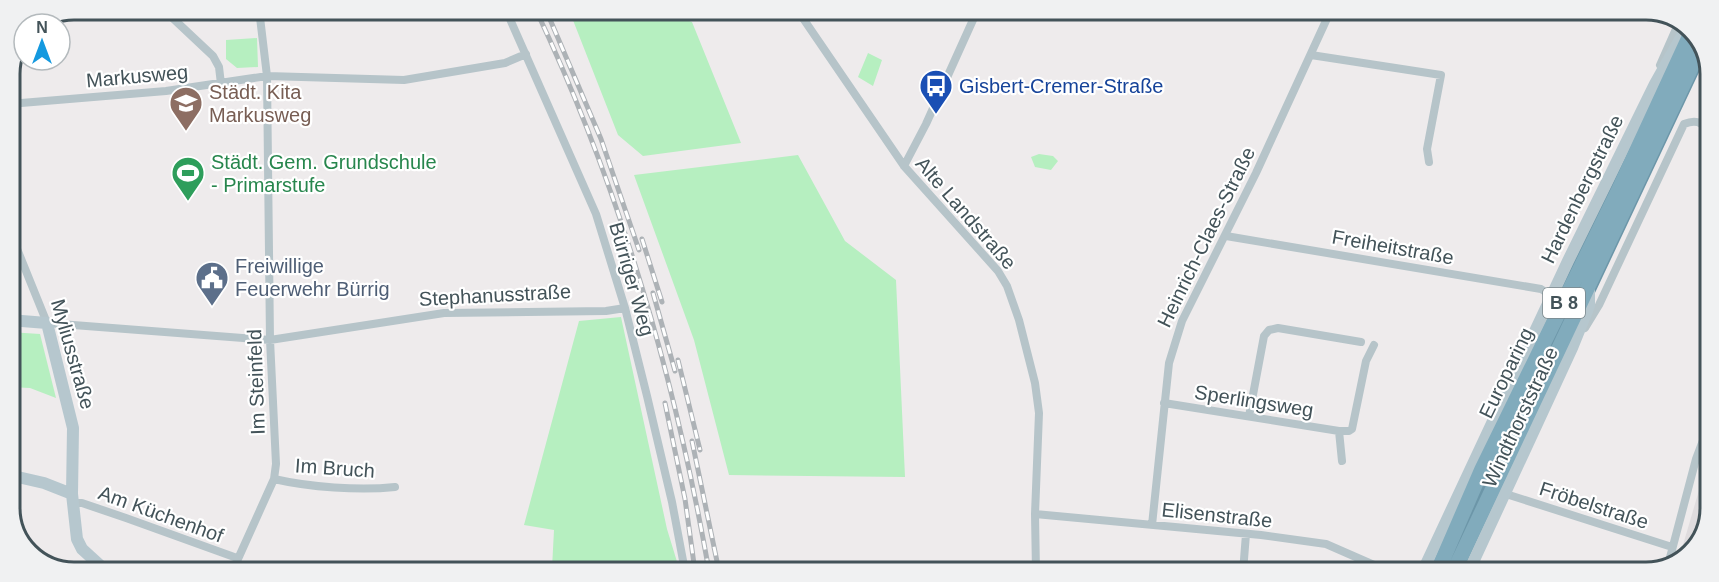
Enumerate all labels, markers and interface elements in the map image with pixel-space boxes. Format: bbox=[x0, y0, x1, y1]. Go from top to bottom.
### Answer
north arrow bbox=[12, 12, 72, 72]
text: N bbox=[36, 19, 48, 36]
street label: Markusweg bbox=[85, 61, 189, 91]
bus stop icon: Gisbert-Cremer-Straße bbox=[918, 68, 954, 115]
place label: Gisbert-Cremer-Straße bbox=[959, 75, 1163, 97]
place label: Städt. Kita Markusweg bbox=[209, 81, 311, 126]
school or university icon: Städt. Kita Markusweg bbox=[168, 85, 204, 132]
street label: Hardenbergstraße bbox=[1537, 111, 1627, 267]
street label: Heinrich-Claes-Straße bbox=[1153, 143, 1259, 331]
place label: Städt. Gem. Grundschule - Primarstufe bbox=[211, 151, 437, 196]
street label: Alte Landstraße bbox=[911, 152, 1021, 274]
sports icon: Städt. Gem. Grundschule - Primarstufe bbox=[170, 155, 206, 202]
street label: Bürriger Weg bbox=[605, 220, 659, 338]
street label: Freiheitstraße bbox=[1330, 225, 1456, 269]
place label: Freiwillige Feuerwehr Bürrig bbox=[235, 255, 390, 300]
public building icon: Freiwillige Feuerwehr Bürrig bbox=[194, 260, 230, 307]
street label: Stephanusstraße bbox=[418, 280, 572, 310]
road number: B 8 bbox=[1543, 288, 1585, 318]
street label: Myliusstraße bbox=[47, 296, 99, 412]
street label: Europaring bbox=[1475, 324, 1537, 422]
street label: Im Steinfeld bbox=[243, 329, 269, 435]
street label: Windthorststraße bbox=[1478, 343, 1562, 491]
street label: Sperlingsweg bbox=[1193, 381, 1315, 421]
street label: Im Bruch bbox=[294, 454, 376, 482]
street label: Fröbelstraße bbox=[1537, 477, 1651, 533]
street label: Am Küchenhof bbox=[96, 481, 227, 547]
street label: Elisenstraße bbox=[1161, 498, 1273, 532]

